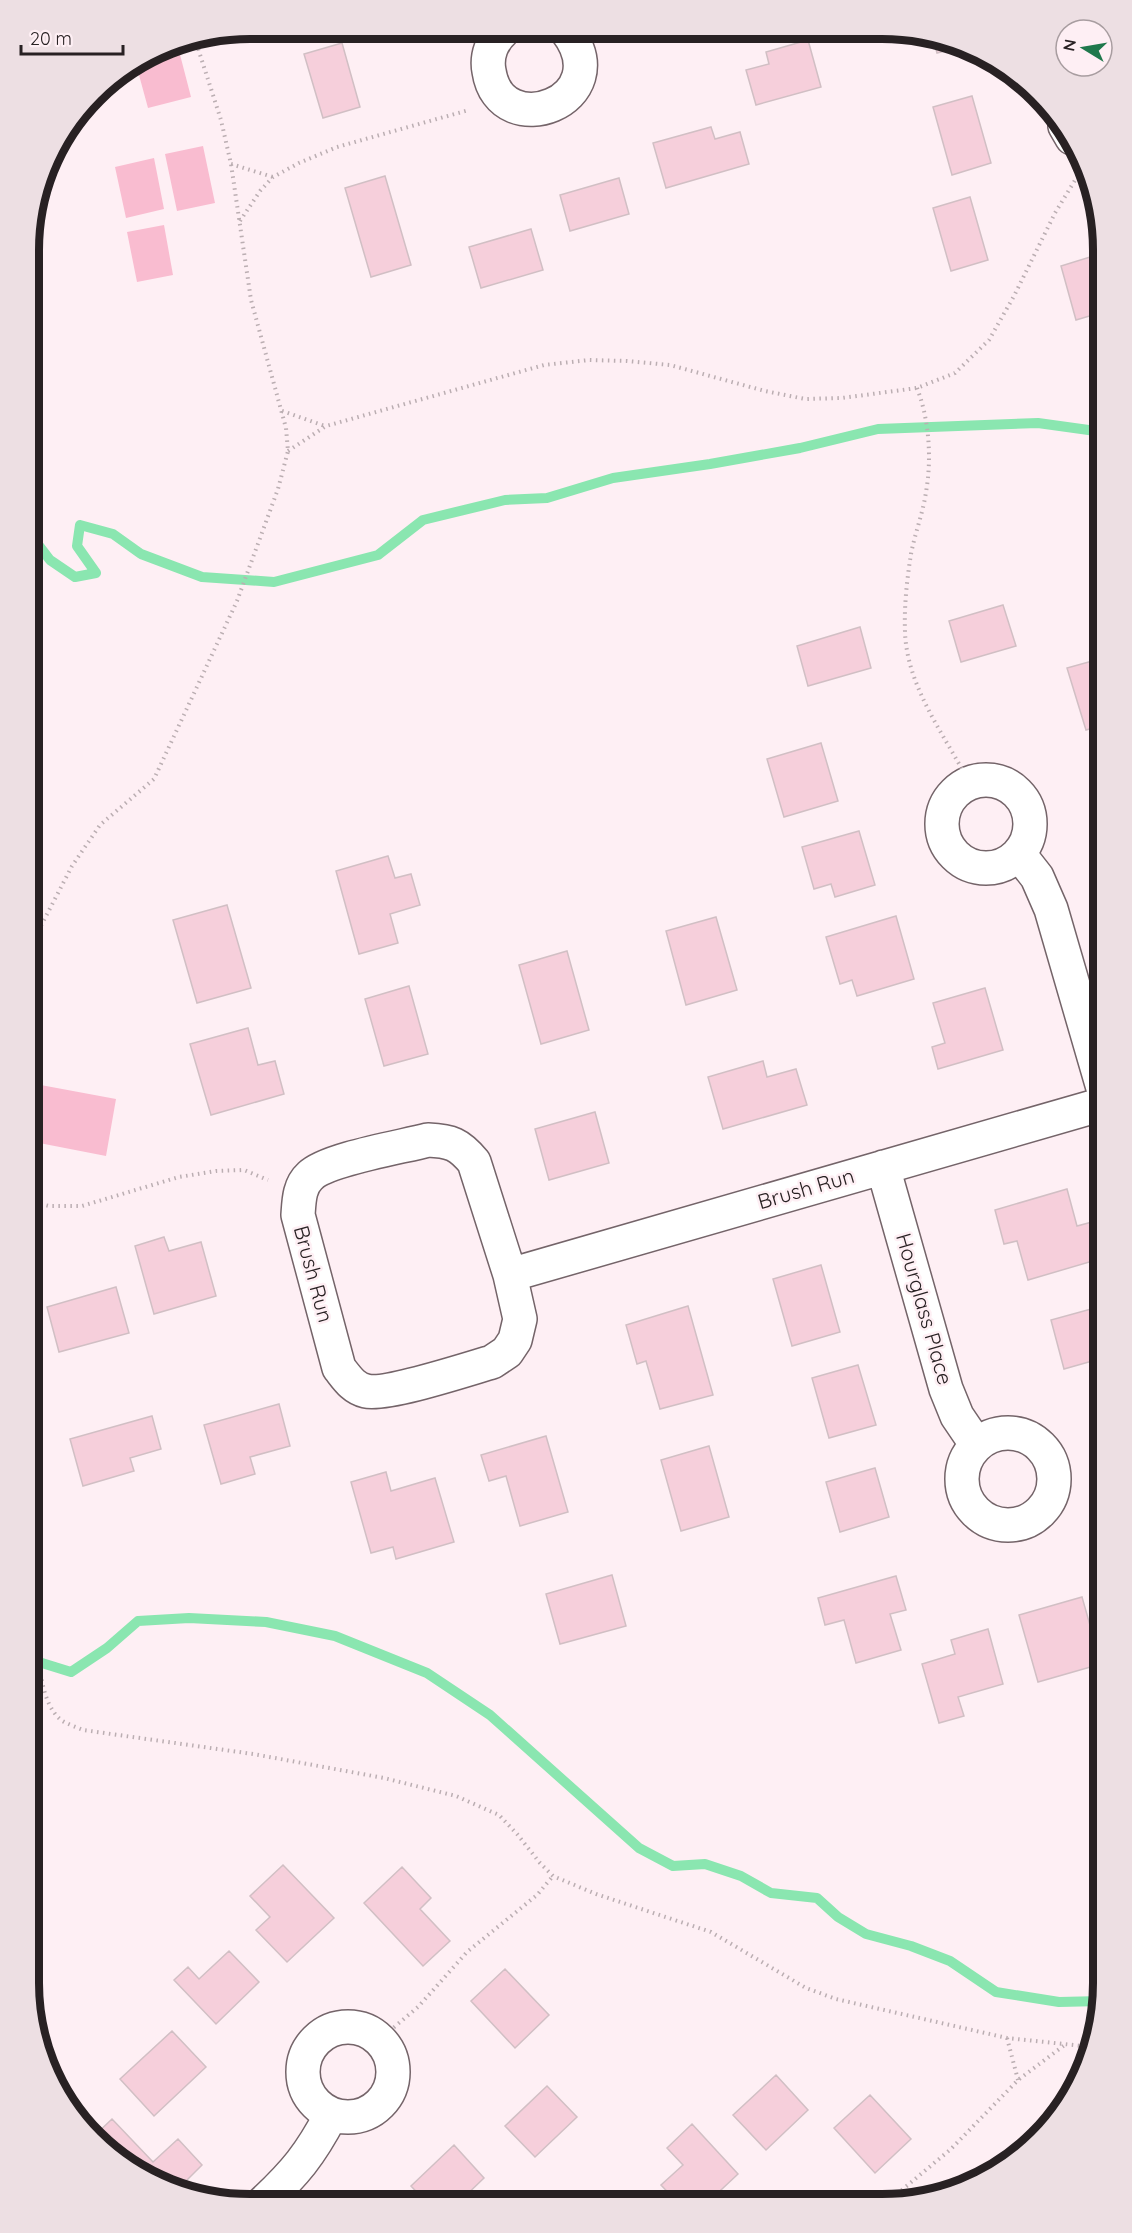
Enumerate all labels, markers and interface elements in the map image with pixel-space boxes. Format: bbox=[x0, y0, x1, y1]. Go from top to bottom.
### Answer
scale bar bbox=[21, 18, 123, 56]
north arrow bbox=[1054, 18, 1114, 78]
text: 20 m bbox=[30, 27, 72, 50]
text: N bbox=[1058, 37, 1080, 53]
street label: Brush Run bbox=[754, 1162, 857, 1214]
street label: Brush Run bbox=[289, 1222, 339, 1325]
street label: Hourglass Place bbox=[891, 1230, 959, 1387]

